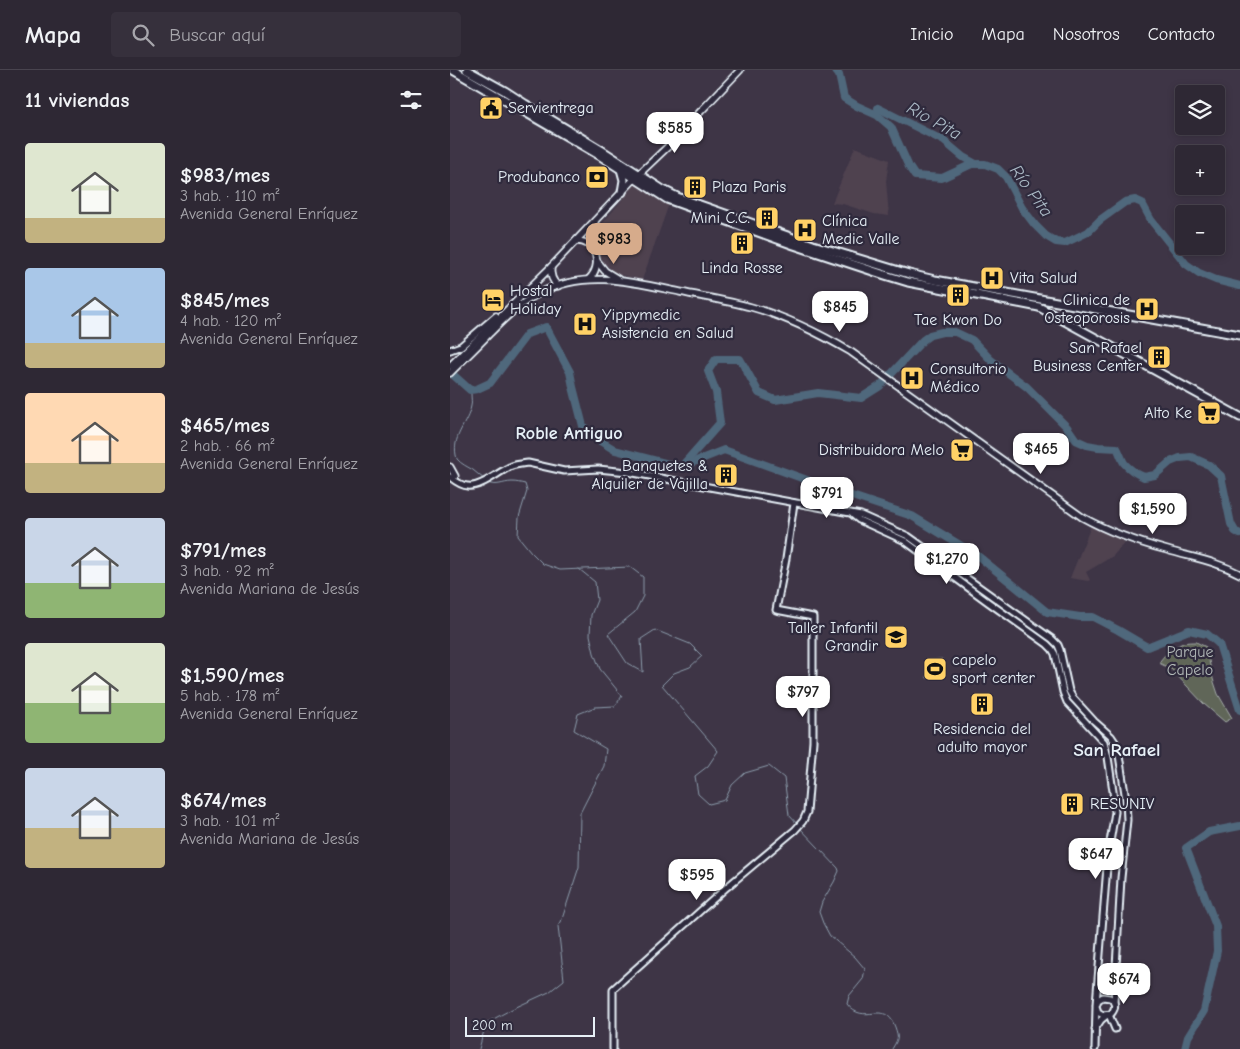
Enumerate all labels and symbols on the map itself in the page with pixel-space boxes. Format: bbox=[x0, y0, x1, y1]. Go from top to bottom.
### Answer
public building icon: Servientrega bbox=[478, 95, 504, 121]
water label: Rio Pita bbox=[903, 98, 965, 144]
place label: Servientrega bbox=[508, 99, 594, 117]
pin: $585 bbox=[645, 112, 705, 154]
water label: Río Pita bbox=[1005, 161, 1057, 221]
bank icon: Produbanco bbox=[584, 164, 610, 190]
place label: Produbanco bbox=[498, 168, 580, 186]
building icon: Plaza Paris bbox=[682, 174, 708, 200]
place label: Plaza Paris bbox=[712, 178, 786, 196]
building icon: Mini C.C. bbox=[754, 205, 780, 231]
place label: Mini C.C. bbox=[691, 209, 750, 227]
place label: Clínica Medic Valle bbox=[822, 212, 900, 248]
hospital icon: Clínica Medic Valle bbox=[792, 217, 818, 243]
pin: $983 bbox=[584, 222, 644, 265]
building icon: Linda Rosse bbox=[729, 230, 755, 256]
place label: Linda Rosse bbox=[701, 259, 783, 277]
hospital icon: Vita Salud bbox=[979, 265, 1005, 291]
place label: Vita Salud bbox=[1010, 269, 1077, 287]
place label: Hostal Holiday bbox=[510, 282, 562, 318]
building icon: Tae Kwon Do bbox=[945, 282, 971, 308]
hotel icon: Hostal Holiday bbox=[480, 287, 506, 313]
pin: $845 bbox=[810, 290, 870, 333]
place label: Clinica de Osteoporosis bbox=[1044, 291, 1130, 327]
hospital icon: Clinica de Osteoporosis bbox=[1134, 296, 1160, 322]
place label: Yippymedic Asistencia en Salud bbox=[602, 306, 734, 342]
hospital icon: Yippymedic Asistencia en Salud bbox=[572, 311, 598, 337]
place label: Tae Kwon Do bbox=[914, 311, 1002, 329]
place label: San Rafael Business Center bbox=[1033, 339, 1143, 375]
building icon: San Rafael Business Center bbox=[1146, 344, 1172, 370]
place label: Consultorio Médico bbox=[930, 360, 1007, 396]
hospital icon: Consultorio Médico bbox=[899, 365, 925, 391]
supermarket icon: Alto Ke bbox=[1196, 400, 1222, 426]
place label: Alto Ke bbox=[1144, 404, 1192, 422]
district label: Roble Antiguo bbox=[515, 423, 623, 444]
pin: $465 bbox=[1011, 432, 1071, 475]
supermarket icon: Distribuidora Melo bbox=[949, 437, 975, 463]
place label: Distribuidora Melo bbox=[819, 441, 944, 459]
place label: Banquetes & Alquiler de Vajilla bbox=[591, 457, 708, 493]
building icon: Banquetes & Alquiler de Vajilla bbox=[713, 462, 739, 488]
pin: $791 bbox=[797, 476, 857, 519]
pin: $1,590 bbox=[1112, 492, 1194, 535]
pin: $1,270 bbox=[906, 542, 988, 585]
place label: Taller Infantil Grandir bbox=[788, 619, 879, 655]
school or university icon: Taller Infantil Grandir bbox=[883, 624, 909, 650]
park label: Parque Capelo bbox=[1166, 643, 1214, 679]
place label: capelo sport center bbox=[952, 651, 1036, 687]
sports icon: capelo sport center bbox=[922, 656, 948, 682]
pin: $797 bbox=[773, 676, 833, 718]
building icon: Residencia del adulto mayor bbox=[969, 691, 995, 717]
place label: Residencia del adulto mayor bbox=[933, 720, 1031, 756]
district label: San Rafael bbox=[1073, 739, 1161, 761]
building icon: RESUNIV bbox=[1059, 791, 1085, 817]
place label: RESUNIV bbox=[1090, 795, 1155, 813]
pin: $647 bbox=[1066, 838, 1126, 880]
pin: $595 bbox=[667, 858, 727, 901]
pin: $674 bbox=[1094, 962, 1154, 1005]
scale bar bbox=[465, 1014, 595, 1037]

